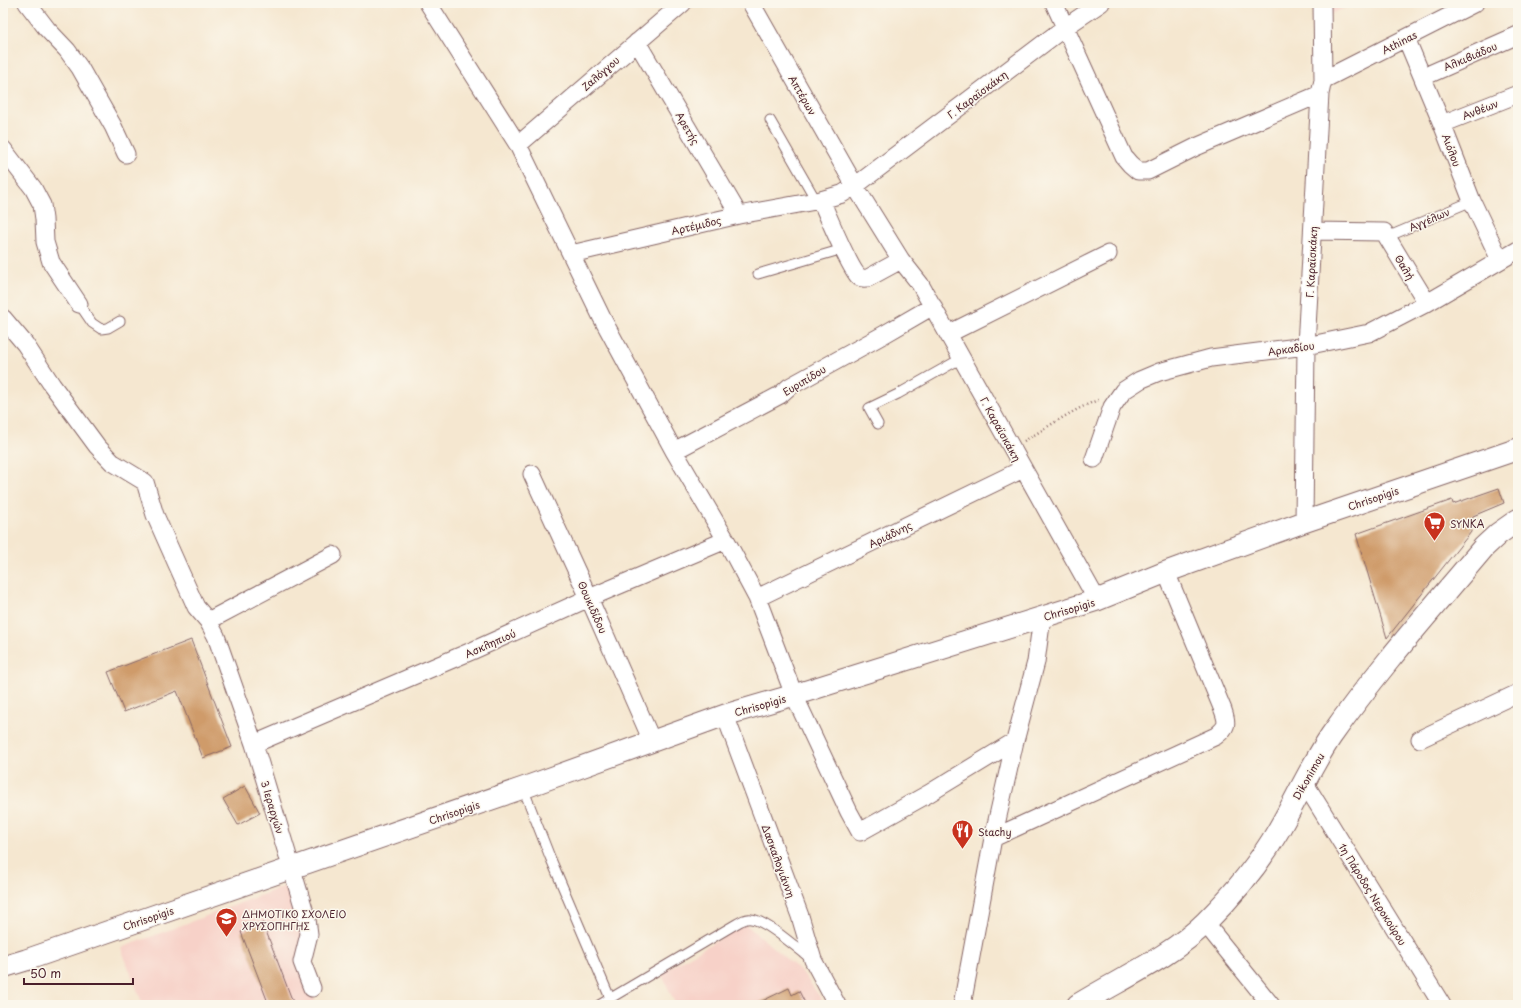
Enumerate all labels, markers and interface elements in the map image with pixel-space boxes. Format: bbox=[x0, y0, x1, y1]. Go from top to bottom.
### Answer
street label: Athinas bbox=[1379, 27, 1420, 57]
street label: Αλκιβιάδου bbox=[1441, 38, 1499, 74]
street label: Ζαλόγγου bbox=[578, 52, 622, 94]
street label: Γ. Καραϊσκάκη bbox=[944, 66, 1010, 122]
street label: Απτέρων bbox=[785, 72, 820, 118]
street label: Ανθέων bbox=[1460, 95, 1500, 123]
street label: Αρετής bbox=[673, 109, 703, 147]
street label: Αιόλου bbox=[1439, 131, 1465, 169]
street label: Αγγέλων bbox=[1406, 204, 1452, 234]
street label: Αρτέμιδος bbox=[670, 212, 722, 238]
street label: Γ. Καραϊσκάκη bbox=[1302, 226, 1320, 298]
street label: Θαλή bbox=[1392, 252, 1418, 282]
street label: Αρκαδίου bbox=[1267, 337, 1316, 359]
street label: Ευριπίδου bbox=[779, 361, 829, 399]
street label: Γ. Καραϊσκάκη bbox=[977, 394, 1025, 464]
street label: Chrisopigis bbox=[1346, 482, 1401, 514]
supermarket icon: SYNKA bbox=[1422, 510, 1448, 543]
place label: SYNKA bbox=[1450, 516, 1485, 531]
street label: Αριάδνης bbox=[866, 517, 914, 551]
street label: Θουκιδίδου bbox=[575, 578, 611, 636]
street label: Chrisopigis bbox=[1042, 594, 1097, 624]
street label: Ασκληπιού bbox=[462, 625, 518, 661]
street label: Chrisopigis bbox=[733, 690, 788, 719]
street label: Dikonimou bbox=[1288, 749, 1328, 802]
street label: 3 Ιεραρχών bbox=[258, 778, 288, 836]
street label: Chrisopigis bbox=[427, 796, 482, 828]
restaurant icon: Stachy bbox=[949, 818, 975, 851]
street label: Δασκαλογιάννη bbox=[759, 822, 799, 900]
place label: Stachy bbox=[978, 824, 1011, 840]
street label: 1η Πάροδος Νεροκούρου bbox=[1335, 840, 1411, 949]
street label: Chrisopigis bbox=[121, 902, 176, 934]
school or university icon: ΔΗΜΟΤΙΚΟ ΣΧΟΛΕΙΟ ΧΡΥΣΟΠΗΓΗΣ bbox=[213, 906, 239, 939]
place label: ΔΗΜΟΤΙΚΟ ΣΧΟΛΕΙΟ ΧΡΥΣΟΠΗΓΗΣ bbox=[242, 906, 347, 933]
scale bar bbox=[24, 960, 133, 986]
text: 50 m bbox=[30, 964, 61, 982]

